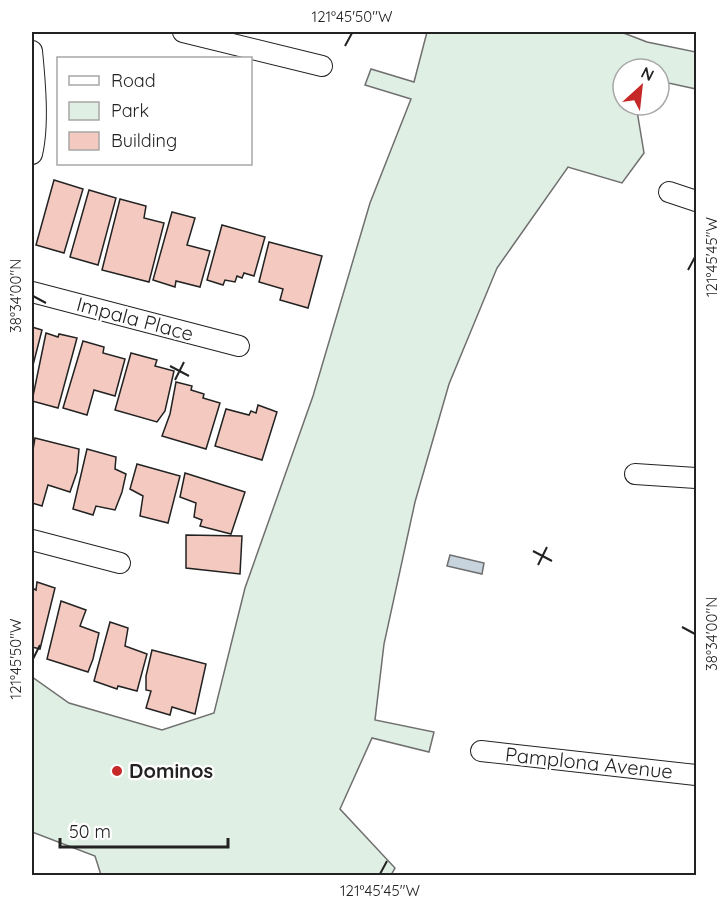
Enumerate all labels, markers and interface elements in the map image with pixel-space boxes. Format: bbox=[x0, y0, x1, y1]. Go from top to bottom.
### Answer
text: 121°45'50"W bbox=[312, 7, 393, 26]
legend bbox=[57, 57, 252, 165]
north arrow bbox=[611, 57, 671, 117]
text: N bbox=[638, 62, 658, 85]
text: Road bbox=[111, 69, 156, 92]
text: Park bbox=[111, 99, 149, 122]
text: Building bbox=[111, 129, 177, 152]
text: 121°45'45"W bbox=[702, 217, 721, 297]
text: 38°34'00"N bbox=[6, 259, 25, 333]
street label: Impala Place bbox=[74, 291, 196, 346]
text: 38°34'00"N bbox=[702, 597, 721, 671]
text: 121°45'50"W bbox=[6, 618, 25, 699]
street label: Pamplona Avenue bbox=[504, 741, 674, 784]
place label: Dominos bbox=[129, 758, 213, 783]
marker: Dominos bbox=[110, 764, 124, 778]
scale bar bbox=[60, 811, 228, 849]
text: 50 m bbox=[69, 820, 111, 843]
text: 121°45'45"W bbox=[340, 881, 420, 900]

